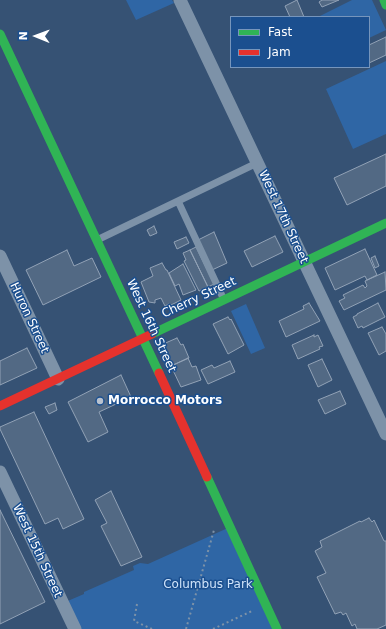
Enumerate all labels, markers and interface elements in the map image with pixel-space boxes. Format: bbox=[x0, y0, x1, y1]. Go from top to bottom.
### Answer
north arrow bbox=[16, 16, 56, 56]
legend bbox=[230, 16, 370, 68]
text: Fast bbox=[268, 25, 292, 39]
text: N bbox=[17, 31, 30, 41]
text: Jam bbox=[268, 45, 291, 59]
street label: West 17th Street bbox=[255, 168, 311, 266]
street label: Cherry Street bbox=[160, 274, 238, 322]
street label: West 16th Street bbox=[123, 277, 179, 375]
street label: Huron Street bbox=[6, 280, 52, 356]
place label: Morrocco Motors bbox=[108, 394, 222, 408]
marker: Morrocco Motors bbox=[95, 396, 105, 406]
street label: West 15th Street bbox=[9, 502, 65, 600]
park label: Columbus Park bbox=[163, 578, 253, 592]

